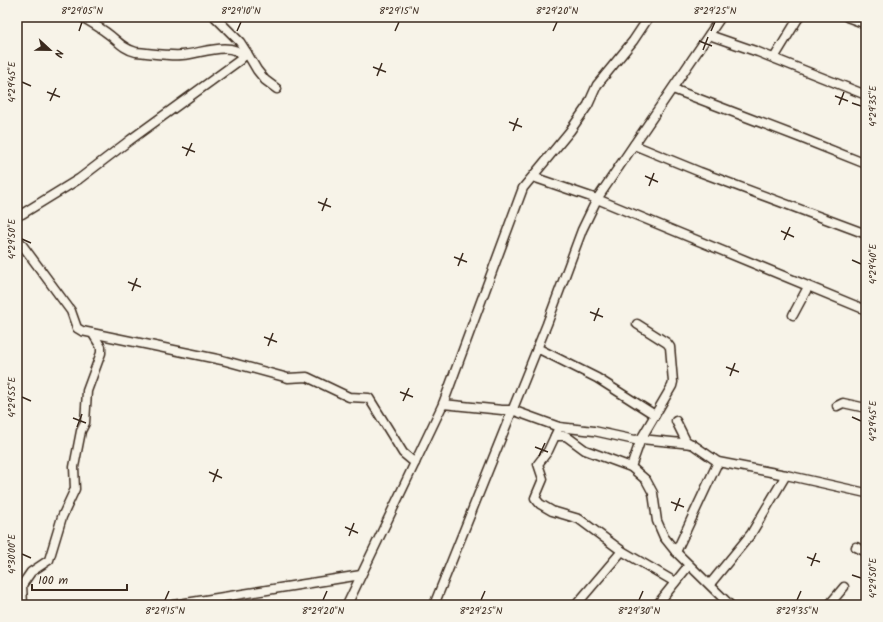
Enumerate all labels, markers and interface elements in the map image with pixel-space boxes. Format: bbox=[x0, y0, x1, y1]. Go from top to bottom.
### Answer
text: 8°29'05"N bbox=[61, 3, 103, 19]
text: 8°29'10"N bbox=[221, 3, 261, 19]
text: 8°29'15"N bbox=[379, 3, 419, 19]
text: 8°29'20"N bbox=[536, 3, 578, 19]
text: 8°29'25"N bbox=[694, 3, 737, 19]
north arrow bbox=[30, 30, 70, 70]
text: N bbox=[49, 47, 68, 60]
text: 4°29'45"E bbox=[4, 60, 20, 103]
text: 4°29'35"E bbox=[865, 84, 881, 127]
text: 4°29'50"E bbox=[4, 218, 20, 259]
text: 4°29'40"E bbox=[865, 242, 881, 284]
text: 4°29'55"E bbox=[4, 375, 20, 417]
text: 4°29'45"E bbox=[865, 399, 881, 442]
text: 4°30'00"E bbox=[4, 533, 20, 574]
text: 4°29'50"E bbox=[865, 557, 881, 598]
scale bar bbox=[32, 566, 127, 592]
text: 100 m bbox=[38, 571, 69, 590]
text: 8°29'15"N bbox=[145, 603, 185, 619]
text: 8°29'20"N bbox=[302, 603, 344, 619]
text: 8°29'25"N bbox=[460, 603, 503, 619]
text: 8°29'30"N bbox=[618, 603, 660, 619]
text: 8°29'35"N bbox=[776, 603, 819, 619]

